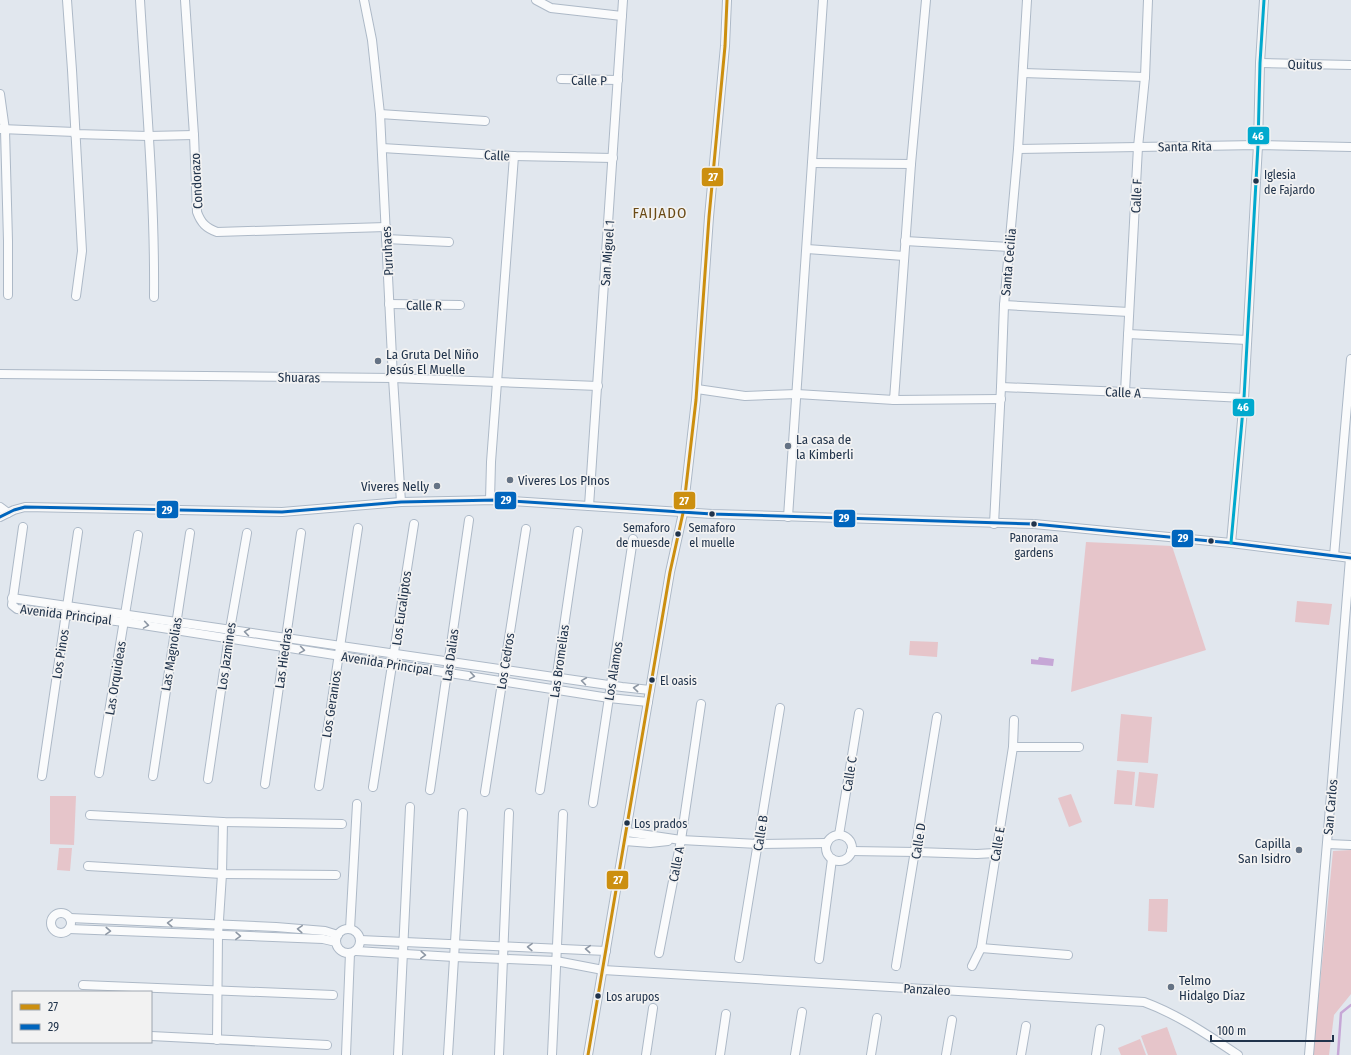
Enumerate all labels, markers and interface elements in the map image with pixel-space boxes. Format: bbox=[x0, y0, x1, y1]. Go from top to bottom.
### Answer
street label: Quitus bbox=[1287, 57, 1323, 72]
street label: Calle P bbox=[571, 73, 607, 88]
line badge: 46 bbox=[1247, 126, 1270, 145]
text: 46 bbox=[1252, 130, 1264, 143]
street label: Santa Rita bbox=[1158, 139, 1212, 154]
street label: Calle bbox=[484, 147, 510, 164]
street label: Condorazo bbox=[188, 152, 205, 209]
line badge: 27 bbox=[701, 167, 724, 187]
place label: Iglesia de Fajardo bbox=[1264, 168, 1315, 197]
text: 27 bbox=[707, 171, 718, 184]
marker: Iglesia de Fajardo bbox=[1251, 176, 1261, 186]
street label: Calle F bbox=[1128, 178, 1145, 214]
district label: FAIJADO bbox=[633, 204, 687, 222]
street label: San Miguel 1 bbox=[598, 220, 617, 286]
street label: Puruhaes bbox=[379, 225, 396, 276]
street label: Santa Cecilia bbox=[998, 228, 1019, 297]
street label: Calle R bbox=[406, 298, 442, 313]
place label: La Gruta Del Niño Jesús El Muelle bbox=[386, 347, 479, 377]
marker: La Gruta Del Niño Jesús El Muelle bbox=[373, 356, 383, 366]
street label: Shuaras bbox=[278, 370, 321, 385]
street label: Calle A bbox=[1105, 384, 1141, 401]
line badge: 46 bbox=[1232, 398, 1255, 417]
text: 46 bbox=[1237, 401, 1249, 414]
place label: La casa de la Kimberli bbox=[796, 432, 854, 462]
marker: La casa de la Kimberli bbox=[783, 441, 793, 451]
place label: Viveres Los PInos bbox=[518, 473, 610, 488]
marker: Viveres Los PInos bbox=[505, 475, 515, 485]
place label: Viveres Nelly bbox=[361, 479, 429, 494]
marker: Viveres Nelly bbox=[432, 481, 442, 491]
line badge: 29 bbox=[494, 491, 517, 510]
line badge: 27 bbox=[673, 491, 696, 510]
text: 29 bbox=[500, 494, 512, 507]
text: 27 bbox=[678, 495, 689, 508]
line badge: 29 bbox=[156, 500, 179, 519]
text: 29 bbox=[161, 504, 173, 517]
marker: Semaforo el muelle bbox=[707, 509, 717, 519]
line badge: 29 bbox=[833, 509, 856, 528]
text: 29 bbox=[838, 512, 850, 525]
marker: Panorama gardens bbox=[1029, 519, 1039, 529]
place label: Semaforo de muesde bbox=[616, 521, 670, 550]
place label: Semaforo el muelle bbox=[688, 521, 736, 550]
marker: Semaforo de muesde bbox=[673, 529, 683, 539]
line badge: 29 bbox=[1171, 529, 1194, 548]
place label: Panorama gardens bbox=[1010, 531, 1059, 560]
text: 29 bbox=[1177, 532, 1189, 545]
unlabelled marker bbox=[1206, 536, 1216, 546]
street label: Los Eucaliptos bbox=[389, 569, 414, 646]
street label: Avenida Principal bbox=[19, 601, 113, 628]
street label: Las Magnolias bbox=[158, 616, 185, 692]
one-way arrow bbox=[143, 620, 149, 629]
street label: Los Jazmines bbox=[214, 621, 239, 691]
street label: Las Bromelias bbox=[547, 623, 572, 699]
street label: Las Hiedras bbox=[272, 626, 295, 689]
street label: Las Dalias bbox=[439, 627, 462, 682]
street label: Los Pinos bbox=[49, 628, 72, 680]
one-way arrow bbox=[244, 628, 251, 637]
street label: Los Cedros bbox=[494, 631, 517, 691]
street label: Las Orquideas bbox=[102, 639, 129, 716]
street label: Los Alamos bbox=[601, 640, 626, 702]
one-way arrow bbox=[299, 645, 305, 654]
street label: Avenida Principal bbox=[340, 649, 434, 678]
street label: Los Geranios bbox=[319, 669, 344, 739]
one-way arrow bbox=[469, 671, 475, 680]
place label: El oasis bbox=[660, 674, 697, 688]
marker: El oasis bbox=[647, 675, 657, 685]
one-way arrow bbox=[581, 677, 587, 686]
one-way arrow bbox=[633, 684, 639, 693]
street label: Calle C bbox=[839, 755, 860, 793]
street label: San Carlos bbox=[1321, 778, 1340, 836]
street label: Calle B bbox=[750, 814, 771, 852]
place label: Los prados bbox=[634, 817, 687, 831]
marker: Los prados bbox=[622, 818, 632, 828]
street label: Calle D bbox=[908, 822, 929, 860]
street label: Calle E bbox=[987, 826, 1008, 863]
place label: Capilla San Isidro bbox=[1238, 836, 1291, 866]
street label: Calle A bbox=[666, 845, 687, 883]
marker: Capilla San Isidro bbox=[1294, 845, 1304, 855]
line badge: 27 bbox=[606, 870, 629, 890]
text: 27 bbox=[612, 874, 623, 887]
one-way arrow bbox=[167, 919, 173, 927]
one-way arrow bbox=[297, 925, 303, 934]
one-way arrow bbox=[105, 926, 111, 935]
one-way arrow bbox=[235, 932, 241, 940]
one-way arrow bbox=[527, 943, 533, 951]
one-way arrow bbox=[585, 945, 591, 954]
one-way arrow bbox=[420, 950, 426, 959]
place label: Telmo Hidalgo Díaz bbox=[1179, 973, 1245, 1003]
street label: Panzaleo bbox=[903, 981, 951, 998]
marker: Telmo Hidalgo Díaz bbox=[1166, 982, 1176, 992]
place label: Los arupos bbox=[606, 990, 659, 1004]
legend bbox=[12, 991, 152, 1043]
marker: Los arupos bbox=[593, 991, 603, 1001]
text: 27 bbox=[48, 1000, 58, 1014]
scale bar bbox=[1211, 1017, 1333, 1043]
text: 29 bbox=[48, 1020, 59, 1034]
text: 100 m bbox=[1217, 1024, 1246, 1038]

